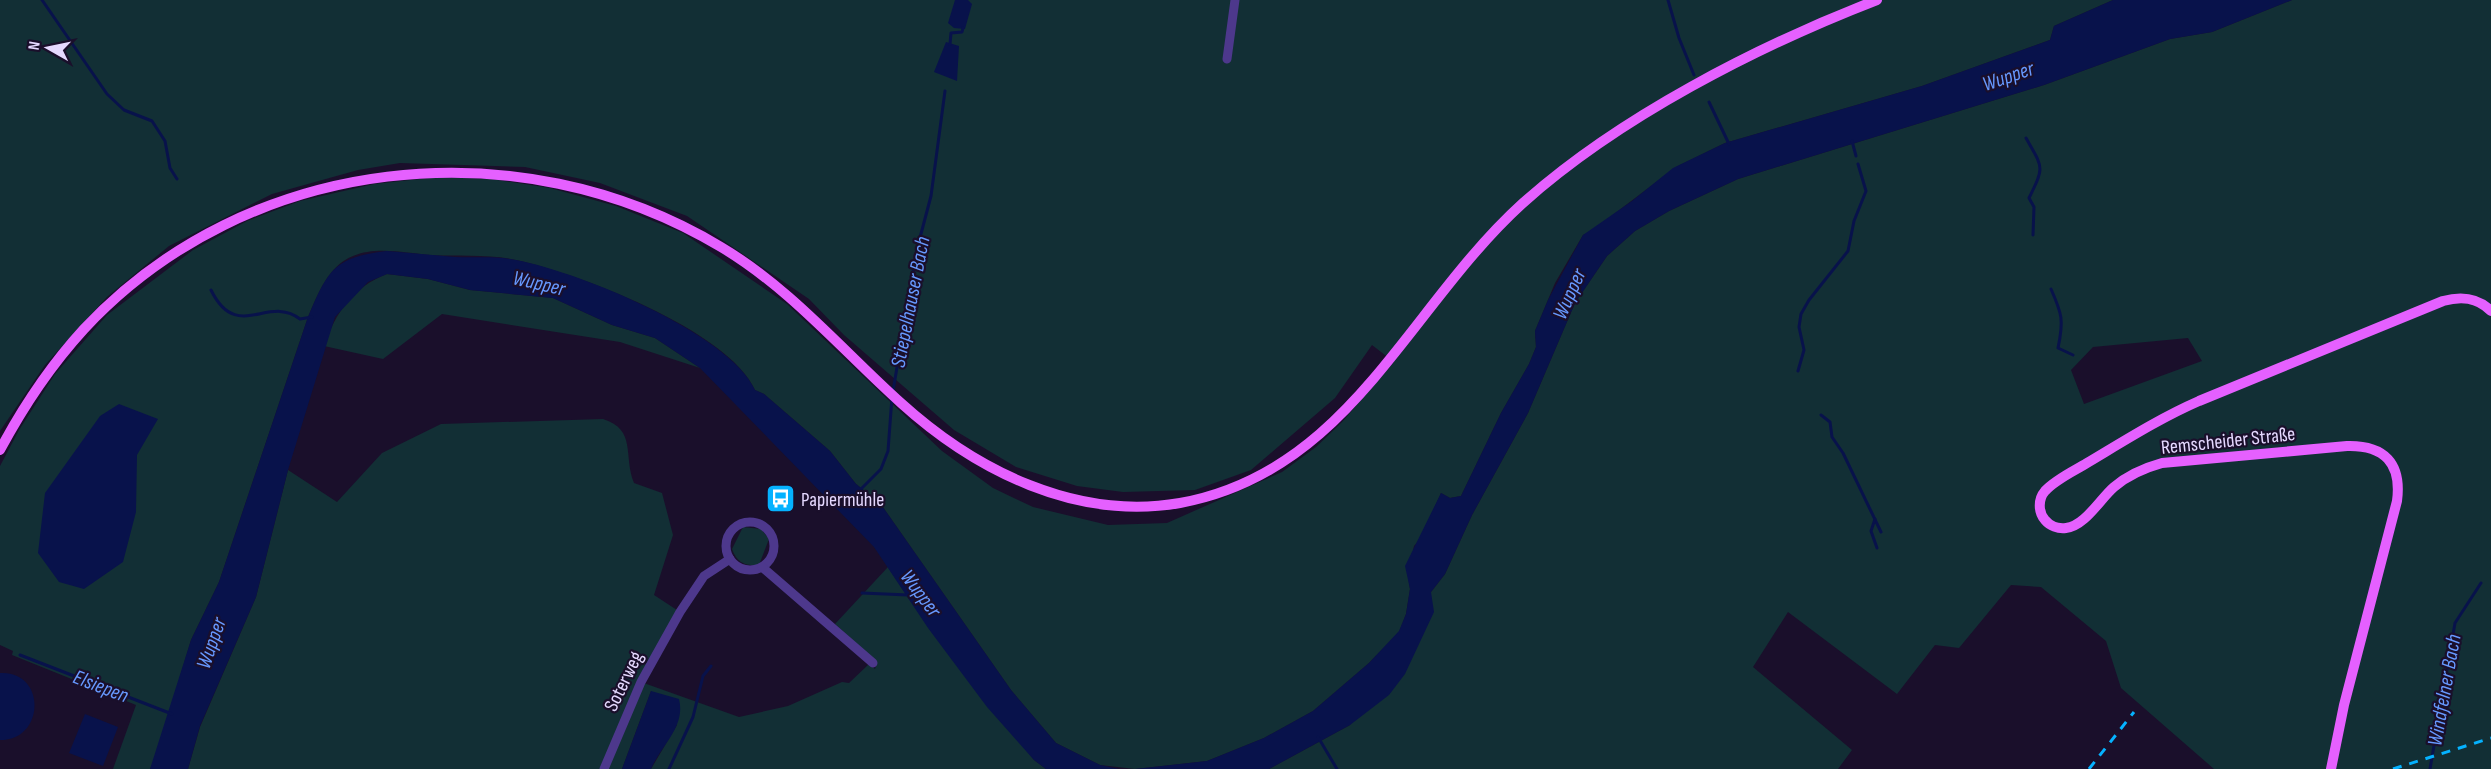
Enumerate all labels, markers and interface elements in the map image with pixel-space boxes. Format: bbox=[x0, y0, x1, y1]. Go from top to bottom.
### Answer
north arrow bbox=[18, 18, 78, 78]
text: N bbox=[25, 40, 45, 52]
water label: Wupper bbox=[1979, 56, 2038, 97]
water label: Stiepelhauser Bach bbox=[886, 234, 935, 370]
water label: Wupper bbox=[1547, 264, 1592, 323]
water label: Wupper bbox=[510, 265, 568, 302]
street label: Remscheider Straße bbox=[2160, 422, 2296, 460]
bus stop icon: Papiermühle bbox=[764, 483, 796, 515]
place label: Papiermühle bbox=[801, 488, 884, 512]
water label: Wupper bbox=[895, 565, 947, 623]
water label: Wupper bbox=[191, 613, 232, 672]
water label: Windfelner Bach bbox=[2422, 632, 2467, 748]
street label: Soterweg bbox=[599, 647, 649, 715]
water label: Elsiepen bbox=[70, 665, 132, 708]

